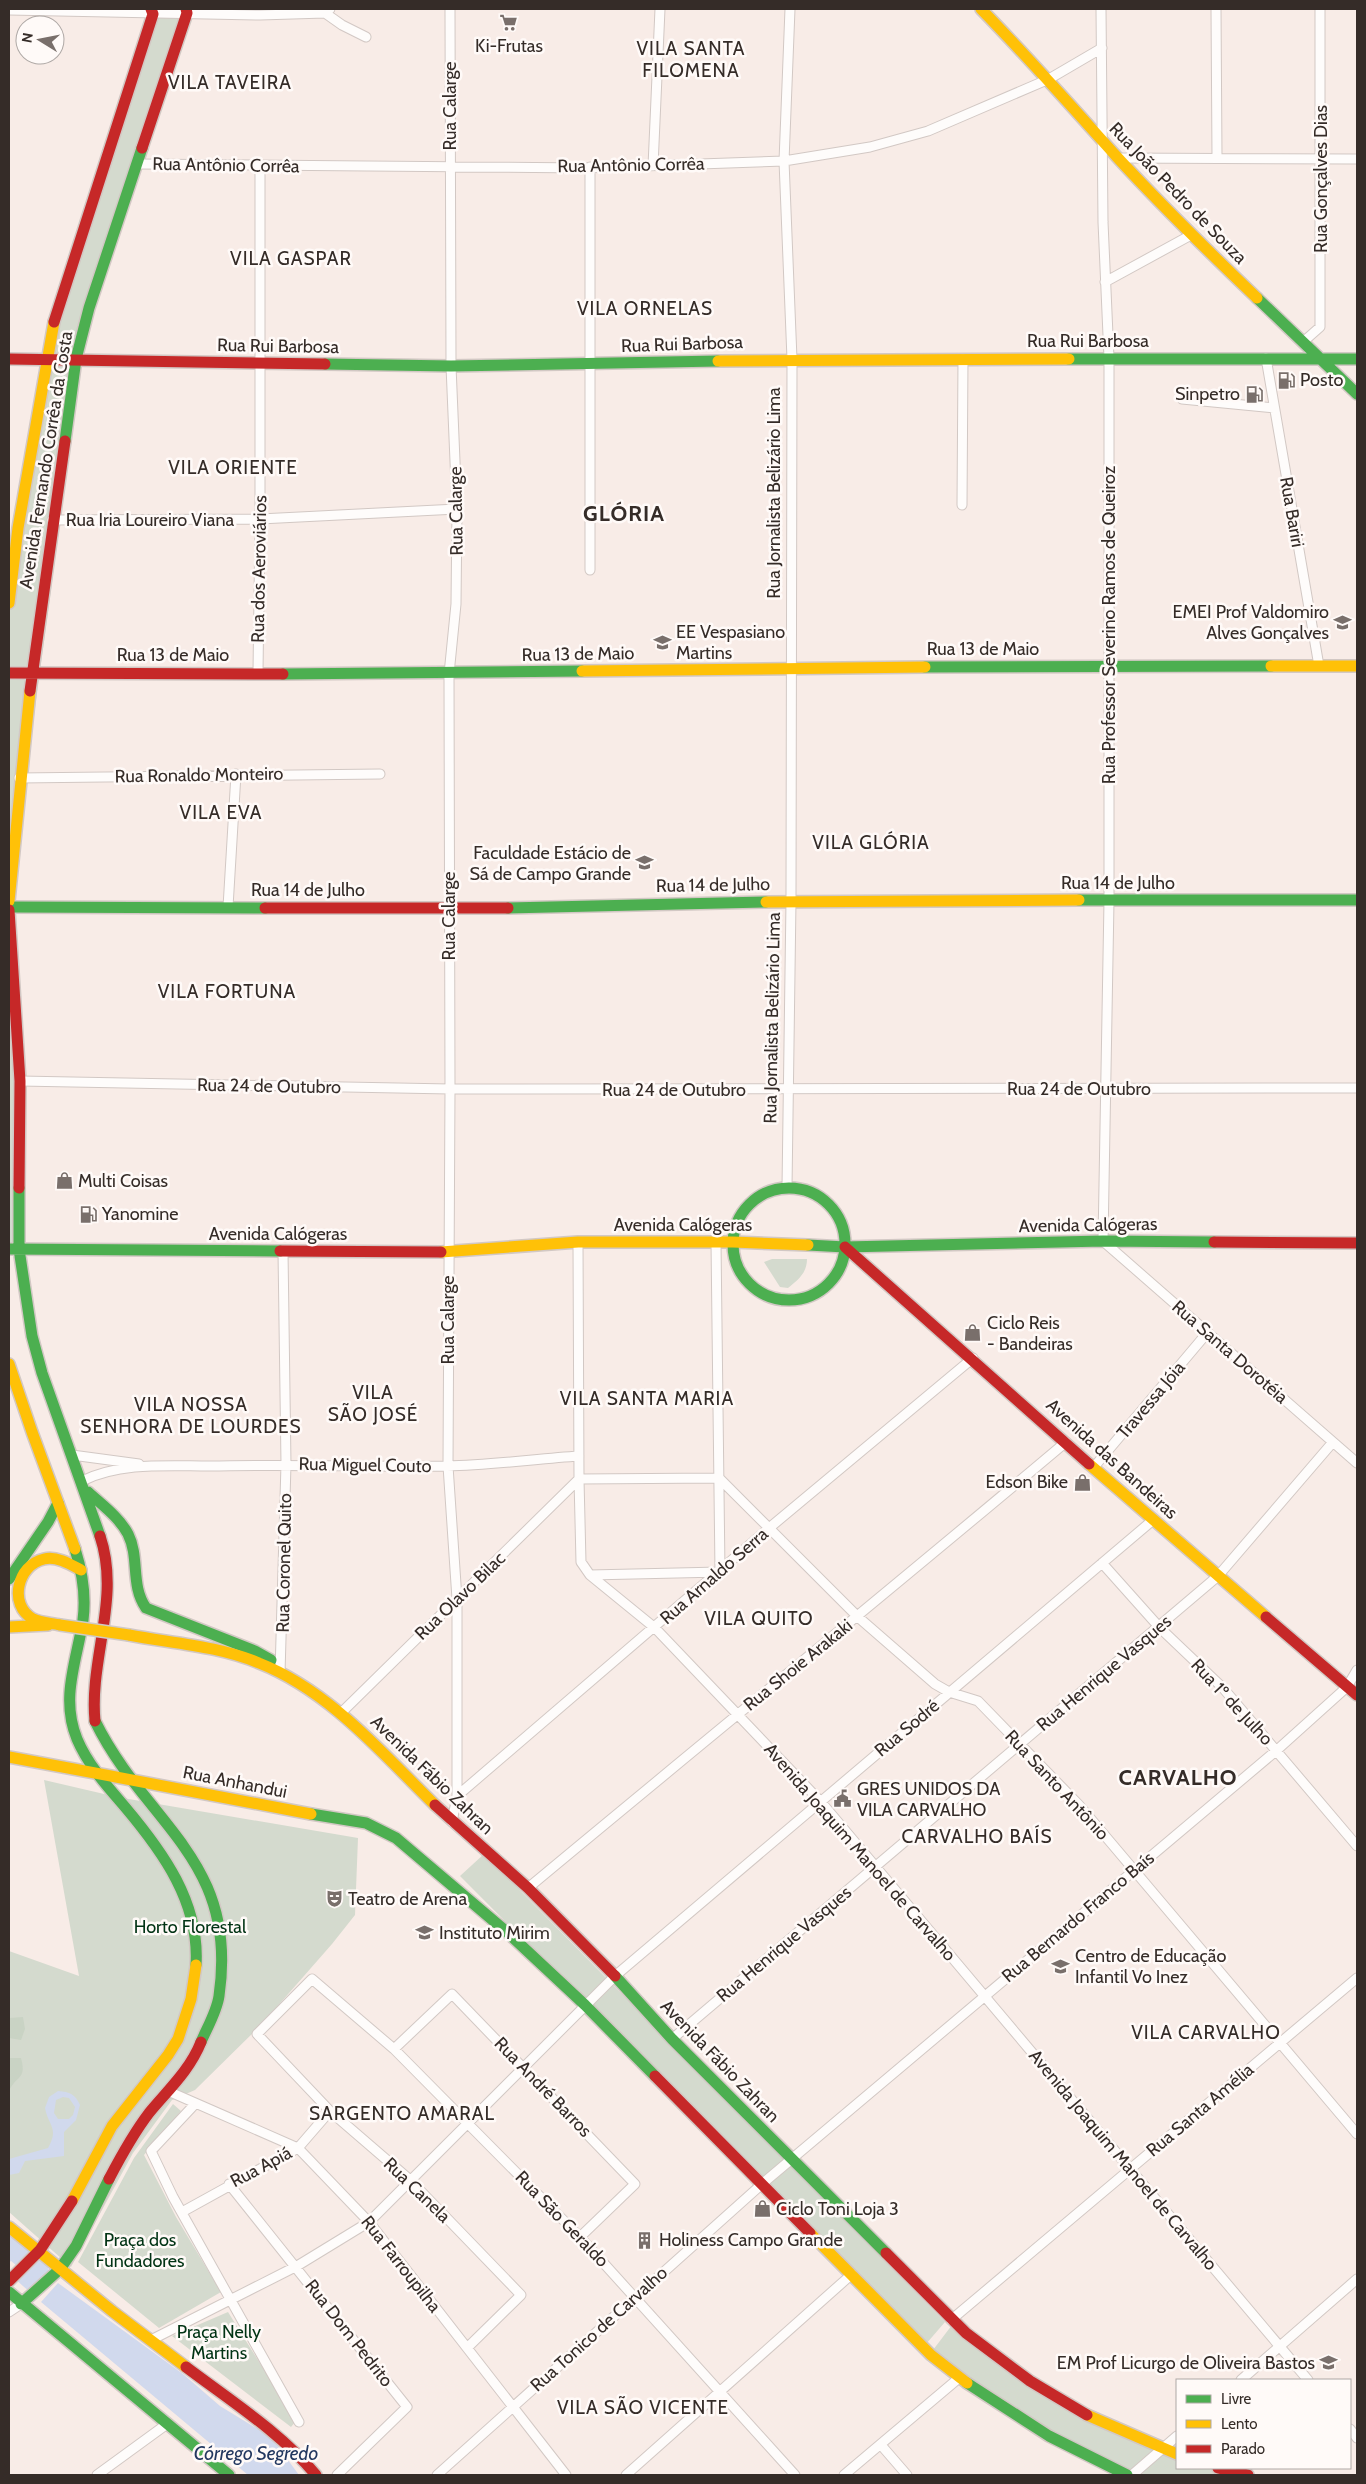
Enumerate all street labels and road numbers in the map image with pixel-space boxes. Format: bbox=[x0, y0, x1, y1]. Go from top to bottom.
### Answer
street label: Rua Calarge bbox=[439, 61, 461, 151]
street label: Rua Gonçalves Dias bbox=[1310, 105, 1332, 253]
street label: Rua João Pedro de Souza bbox=[1105, 118, 1252, 269]
street label: Rua Antônio Corrêa bbox=[152, 153, 300, 177]
street label: Rua Antônio Corrêa bbox=[557, 153, 705, 177]
street label: Avenida Fernando Corrêa da Costa bbox=[15, 329, 77, 590]
street label: Rua Rui Barbosa bbox=[1027, 330, 1149, 352]
street label: Rua Rui Barbosa bbox=[621, 331, 744, 357]
street label: Rua Rui Barbosa bbox=[217, 334, 339, 358]
street label: Rua Jornalista Belizário Lima bbox=[763, 387, 785, 599]
street label: Rua Professor Severino Ramos de Queiroz bbox=[1098, 465, 1120, 784]
street label: Rua Calarge bbox=[444, 466, 468, 556]
street label: Rua Bariri bbox=[1275, 475, 1309, 549]
street label: Rua dos Aeroviários bbox=[247, 495, 271, 643]
street label: Rua Iria Loureiro Viana bbox=[66, 509, 235, 531]
street label: Rua 13 de Maio bbox=[927, 638, 1039, 660]
street label: Rua 13 de Maio bbox=[522, 642, 635, 666]
street label: Rua 13 de Maio bbox=[117, 644, 229, 666]
street label: Rua Ronaldo Monteiro bbox=[115, 763, 284, 787]
street label: Rua Calarge bbox=[438, 871, 460, 961]
street label: Rua 14 de Julho bbox=[1061, 872, 1175, 894]
street label: Rua 14 de Julho bbox=[656, 873, 770, 897]
street label: Rua 14 de Julho bbox=[251, 879, 365, 901]
street label: Rua Jornalista Belizário Lima bbox=[759, 912, 785, 1124]
street label: Rua 24 de Outubro bbox=[197, 1074, 341, 1098]
street label: Rua 24 de Outubro bbox=[1007, 1078, 1151, 1100]
street label: Rua 24 de Outubro bbox=[602, 1079, 746, 1101]
street label: Avenida Calógeras bbox=[1019, 1213, 1157, 1237]
street label: Avenida Calógeras bbox=[614, 1214, 752, 1236]
street label: Avenida Calógeras bbox=[209, 1223, 347, 1245]
street label: Rua Calarge bbox=[437, 1275, 459, 1365]
street label: Rua Santa Dorotéia bbox=[1168, 1296, 1293, 1409]
street label: Travessa Jóia bbox=[1112, 1357, 1190, 1443]
street label: Avenida das Bandeiras bbox=[1042, 1394, 1182, 1524]
street label: Rua Miguel Couto bbox=[298, 1453, 432, 1477]
street label: Rua Coronel Quito bbox=[272, 1493, 296, 1633]
street label: Rua Arnaldo Serra bbox=[655, 1523, 773, 1629]
street label: Rua Olavo Bilac bbox=[410, 1547, 510, 1645]
street label: Rua Henrique Vasques bbox=[1032, 1610, 1176, 1736]
street label: Rua Shoie Arakaki bbox=[739, 1614, 857, 1716]
street label: Rua 1º de Julho bbox=[1186, 1654, 1278, 1750]
street label: Rua Sodré bbox=[870, 1695, 944, 1761]
street label: Avenida Fábio Zahran bbox=[366, 1711, 498, 1839]
street label: Rua Santo Antônio bbox=[1000, 1725, 1114, 1845]
street label: Avenida Joaquim Manoel de Carvalho bbox=[759, 1739, 961, 1966]
street label: Rua Anhandui bbox=[181, 1761, 289, 1803]
street label: Rua Bernardo Franco Baís bbox=[997, 1847, 1159, 1987]
street label: Rua Henrique Vasques bbox=[712, 1881, 856, 2007]
street label: Avenida Fábio Zahran bbox=[656, 1995, 784, 2127]
street label: Rua André Barros bbox=[490, 2032, 596, 2142]
street label: Avenida Joaquim Manoel de Carvalho bbox=[1024, 2045, 1222, 2275]
street label: Rua Santa Amélia bbox=[1142, 2058, 1258, 2161]
street label: Rua Apiá bbox=[227, 2142, 296, 2192]
street label: Rua Canela bbox=[379, 2153, 455, 2228]
street label: Rua São Geraldo bbox=[511, 2166, 614, 2272]
street label: Rua Farroupilha bbox=[356, 2211, 446, 2317]
street label: Rua Tonico de Carvalho bbox=[526, 2262, 672, 2396]
street label: Rua Dom Pedrito bbox=[300, 2275, 398, 2391]

